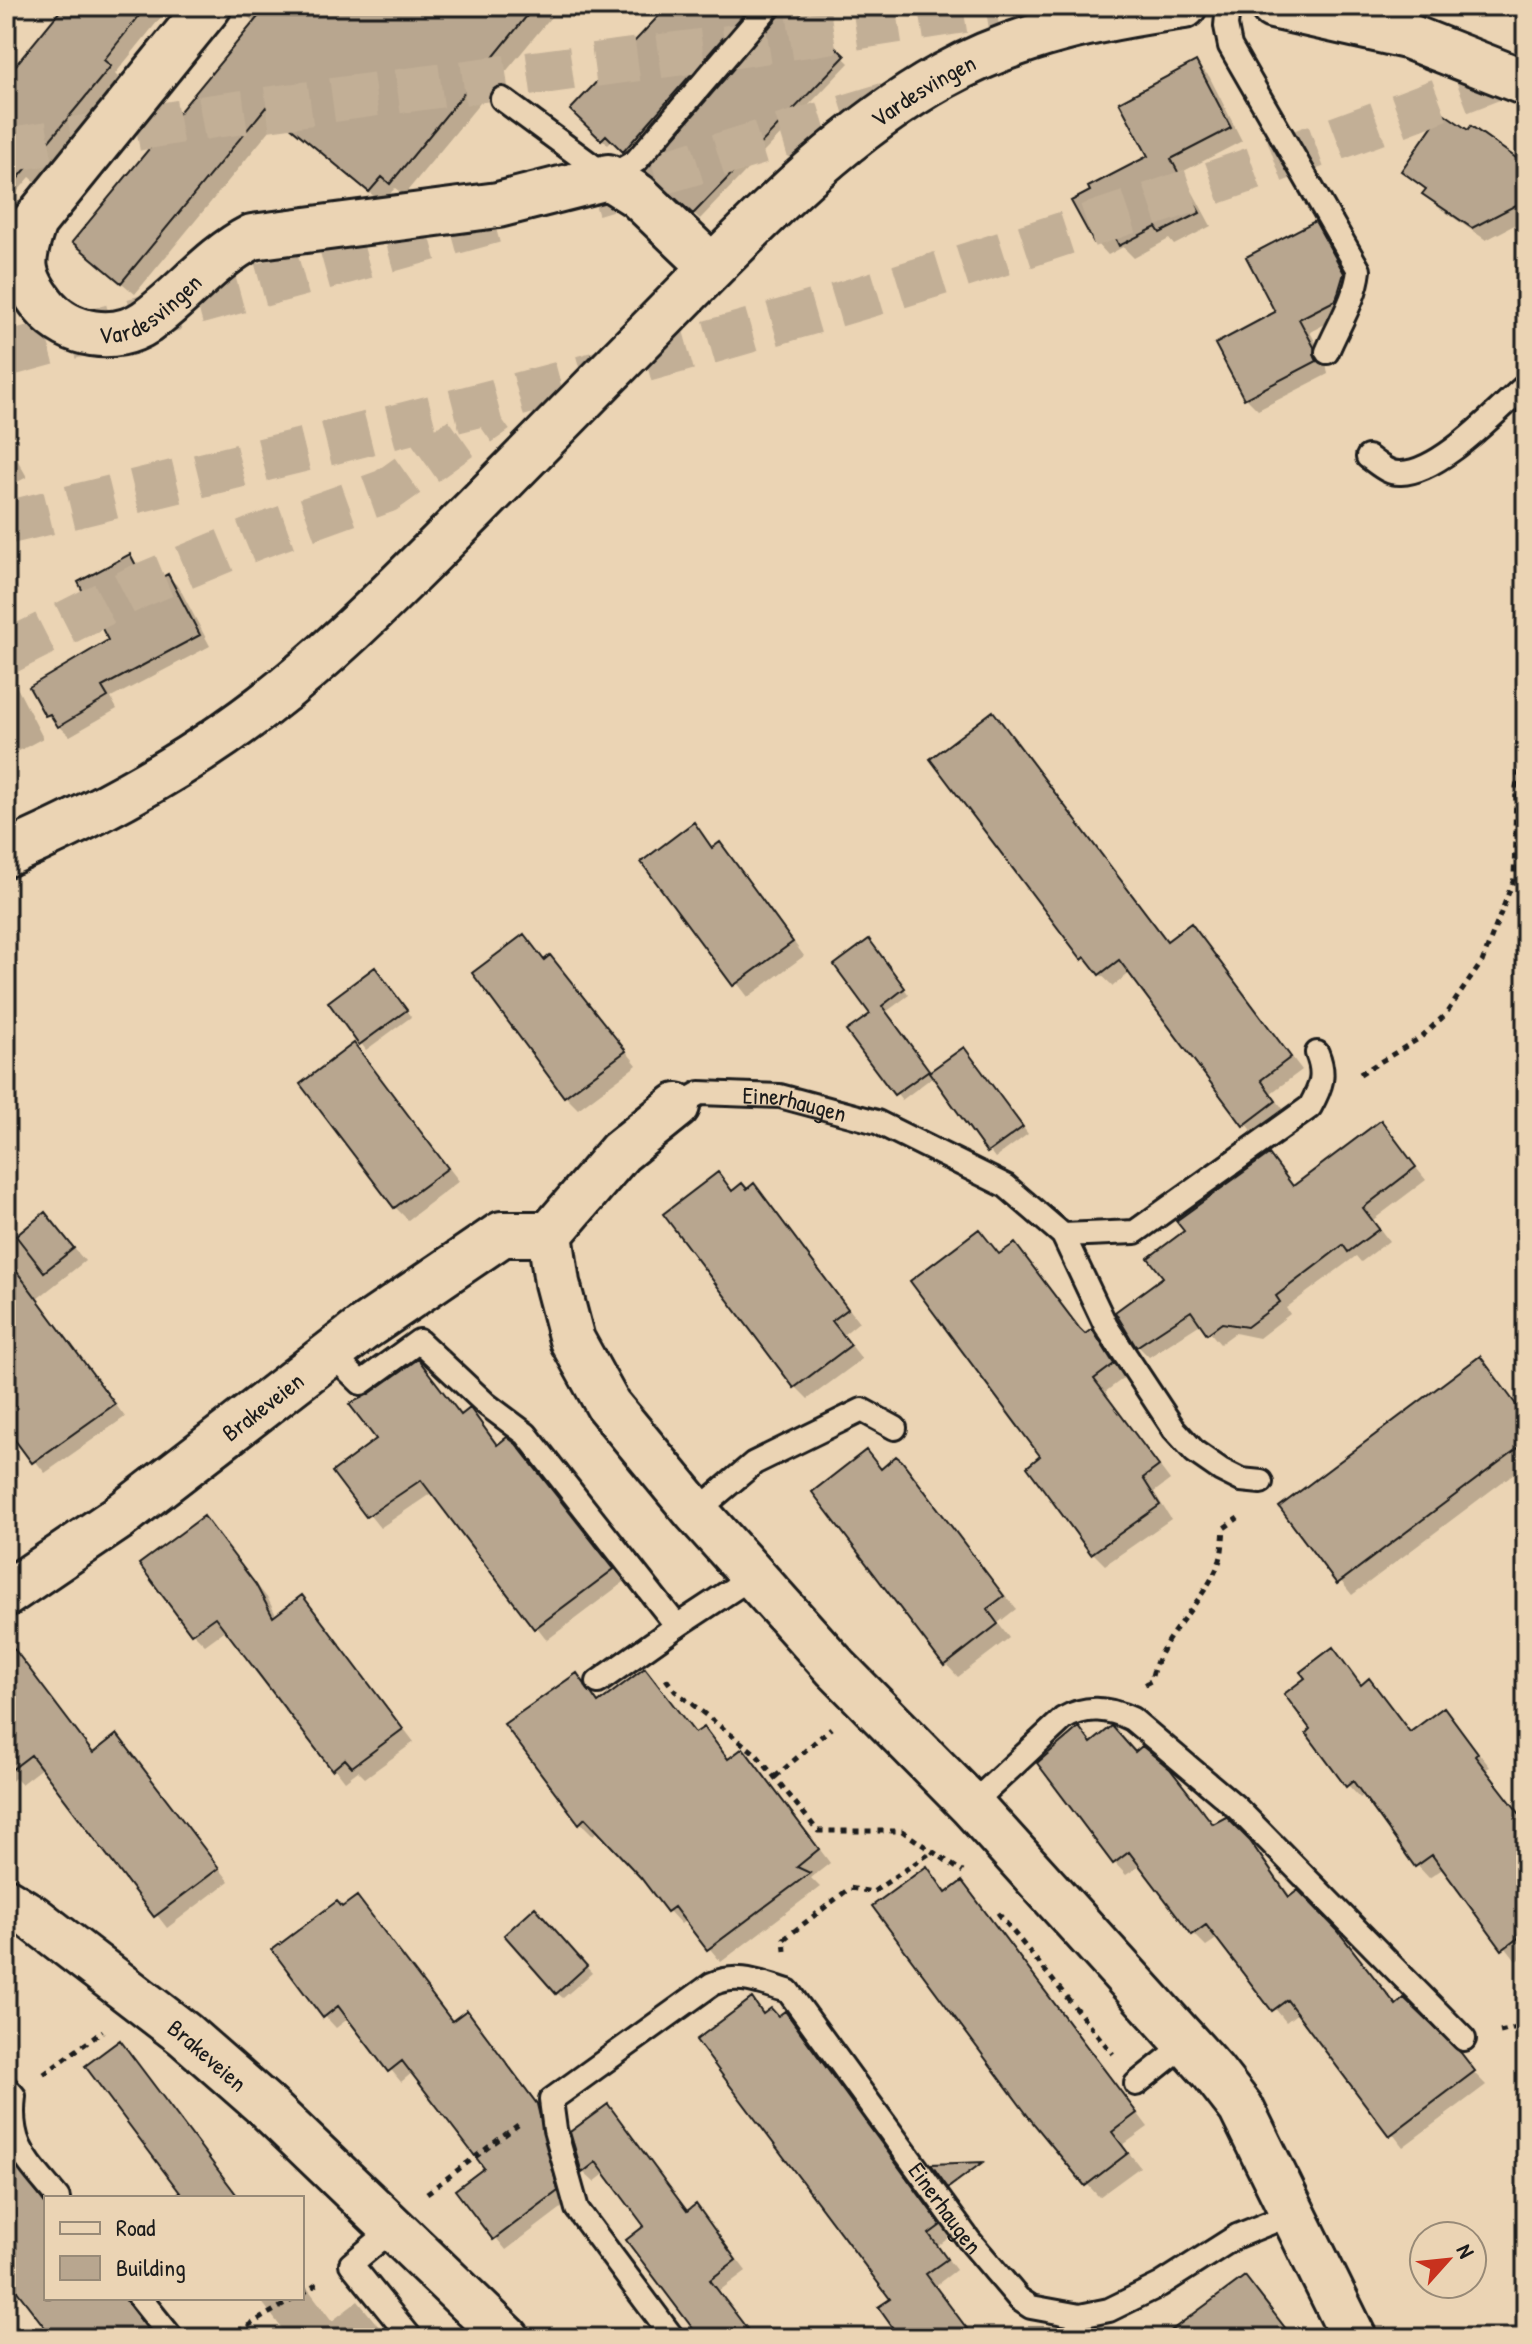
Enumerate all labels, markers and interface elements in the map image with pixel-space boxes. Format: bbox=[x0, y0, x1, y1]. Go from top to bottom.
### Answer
street label: Vardesvingen bbox=[864, 46, 980, 134]
street label: Vardesvingen bbox=[99, 266, 208, 350]
street label: Einerhaugen bbox=[742, 1079, 850, 1129]
street label: Brakeveien bbox=[215, 1364, 310, 1448]
street label: Brakeveien bbox=[162, 2012, 254, 2098]
street label: Einerhaugen bbox=[902, 2156, 990, 2260]
legend bbox=[44, 2196, 304, 2300]
text: Road bbox=[116, 2211, 155, 2243]
north arrow bbox=[1408, 2220, 1488, 2300]
text: N bbox=[1450, 2239, 1482, 2263]
text: Building bbox=[116, 2251, 186, 2283]

